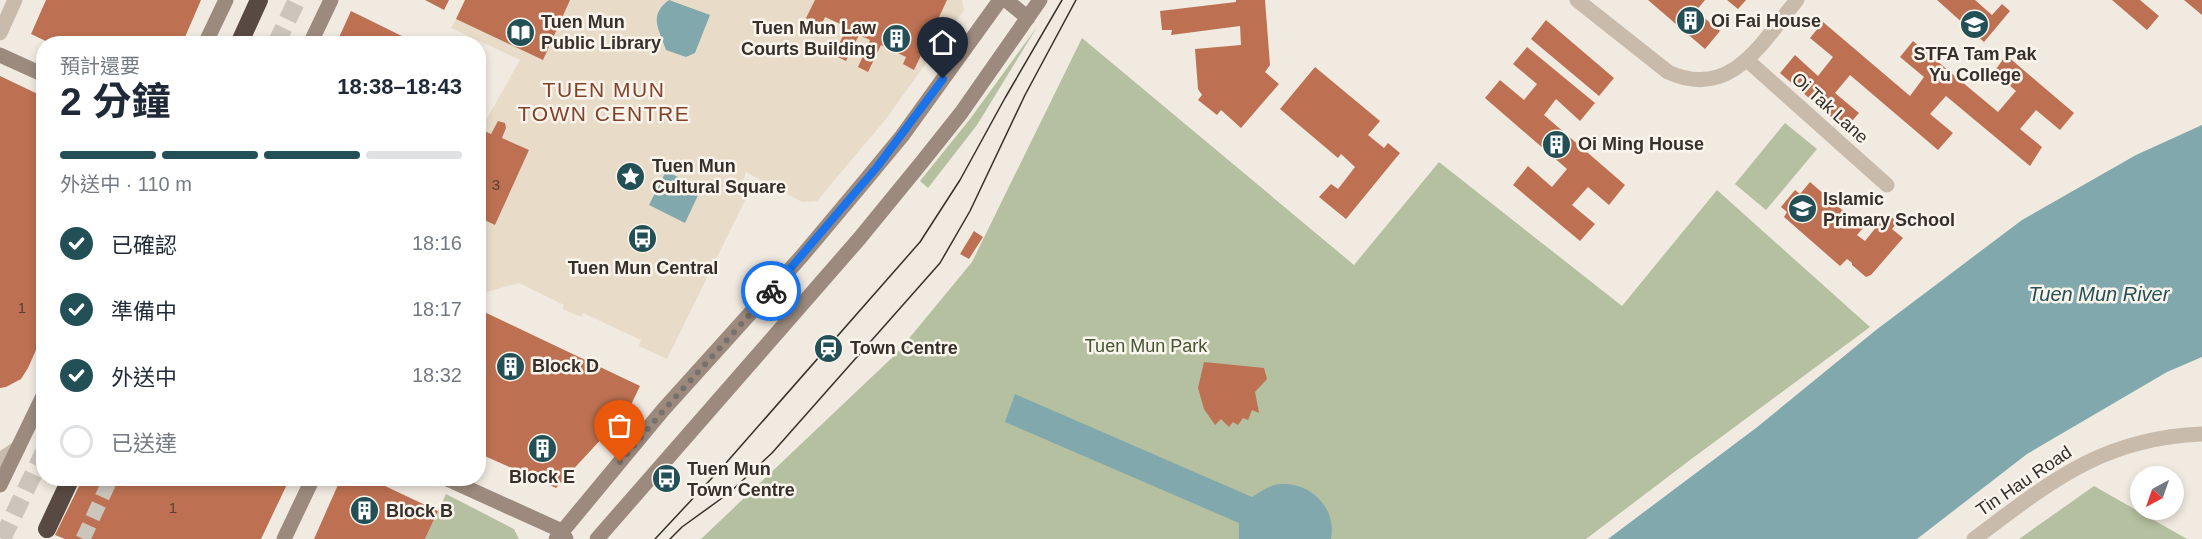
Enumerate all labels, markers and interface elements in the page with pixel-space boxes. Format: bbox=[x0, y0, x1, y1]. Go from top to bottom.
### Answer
building icon: Oi Fai House bbox=[1674, 5, 1706, 37]
school or university icon: STFA Tam Pak Yu College bbox=[1959, 9, 1991, 41]
place label: Oi Fai House bbox=[1711, 11, 1821, 31]
place label: Tuen Mun Public Library bbox=[541, 12, 661, 53]
library icon: Tuen Mun Public Library bbox=[504, 16, 536, 48]
pin bbox=[917, 17, 968, 79]
place label: Tuen Mun Law Courts Building bbox=[741, 18, 877, 59]
building icon: Tuen Mun Law Courts Building bbox=[881, 22, 913, 54]
icon: home bbox=[926, 26, 959, 59]
place label: STFA Tam Pak Yu College bbox=[1913, 44, 2038, 85]
text: 預計還要 bbox=[60, 55, 140, 77]
street label: Oi Tak Lane bbox=[1788, 69, 1872, 147]
text: 18:38–18:43 bbox=[337, 74, 462, 99]
district label: TUEN MUN TOWN CENTRE bbox=[518, 78, 690, 125]
text: 2 分鐘 bbox=[60, 80, 171, 123]
building icon: Oi Ming House bbox=[1541, 128, 1573, 160]
place label: Oi Ming House bbox=[1578, 134, 1704, 154]
place label: Tuen Mun Cultural Square bbox=[652, 156, 786, 197]
place icon: Tuen Mun Cultural Square bbox=[615, 160, 647, 192]
text: 外送中 · 110 m bbox=[60, 173, 192, 195]
house number: 3 bbox=[492, 176, 500, 193]
place label: Islamic Primary School bbox=[1823, 189, 1955, 230]
school or university icon: Islamic Primary School bbox=[1786, 193, 1818, 225]
bus stop icon: Tuen Mun Central bbox=[627, 223, 659, 255]
icon: check bbox=[60, 227, 93, 260]
text: 18:16 bbox=[412, 232, 462, 254]
text: 已確認 bbox=[111, 233, 177, 258]
place label: Tuen Mun Central bbox=[568, 258, 718, 278]
courier bbox=[741, 261, 801, 321]
icon: bike bbox=[755, 275, 788, 308]
water label: Tuen Mun River bbox=[2029, 283, 2171, 305]
icon: check bbox=[60, 293, 93, 326]
text: 18:17 bbox=[412, 298, 462, 320]
house number: 1 bbox=[18, 299, 26, 316]
text: 準備中 bbox=[111, 299, 177, 324]
station icon: Town Centre bbox=[813, 332, 845, 364]
park label: Tuen Mun Park bbox=[1085, 336, 1208, 356]
place label: Town Centre bbox=[850, 338, 958, 358]
building icon: Block D bbox=[495, 350, 527, 382]
place label: Block D bbox=[532, 356, 599, 376]
icon: check bbox=[60, 359, 93, 392]
text: 18:32 bbox=[412, 364, 462, 386]
text: 外送中 bbox=[111, 365, 177, 390]
pin bbox=[594, 400, 645, 462]
icon: bag bbox=[603, 409, 636, 442]
text: 已送達 bbox=[111, 431, 177, 456]
building icon: Block E bbox=[526, 432, 558, 464]
street label: Tin Hau Road bbox=[1973, 442, 2075, 520]
place label: Tuen Mun Town Centre bbox=[687, 459, 795, 500]
bus stop icon: Tuen Mun Town Centre bbox=[650, 463, 682, 495]
north arrow bbox=[2130, 466, 2184, 520]
map controls bbox=[2130, 466, 2184, 520]
place label: Block E bbox=[509, 467, 575, 487]
building icon: Block B bbox=[349, 495, 381, 527]
house number: 1 bbox=[169, 499, 177, 516]
place label: Block B bbox=[386, 501, 453, 521]

